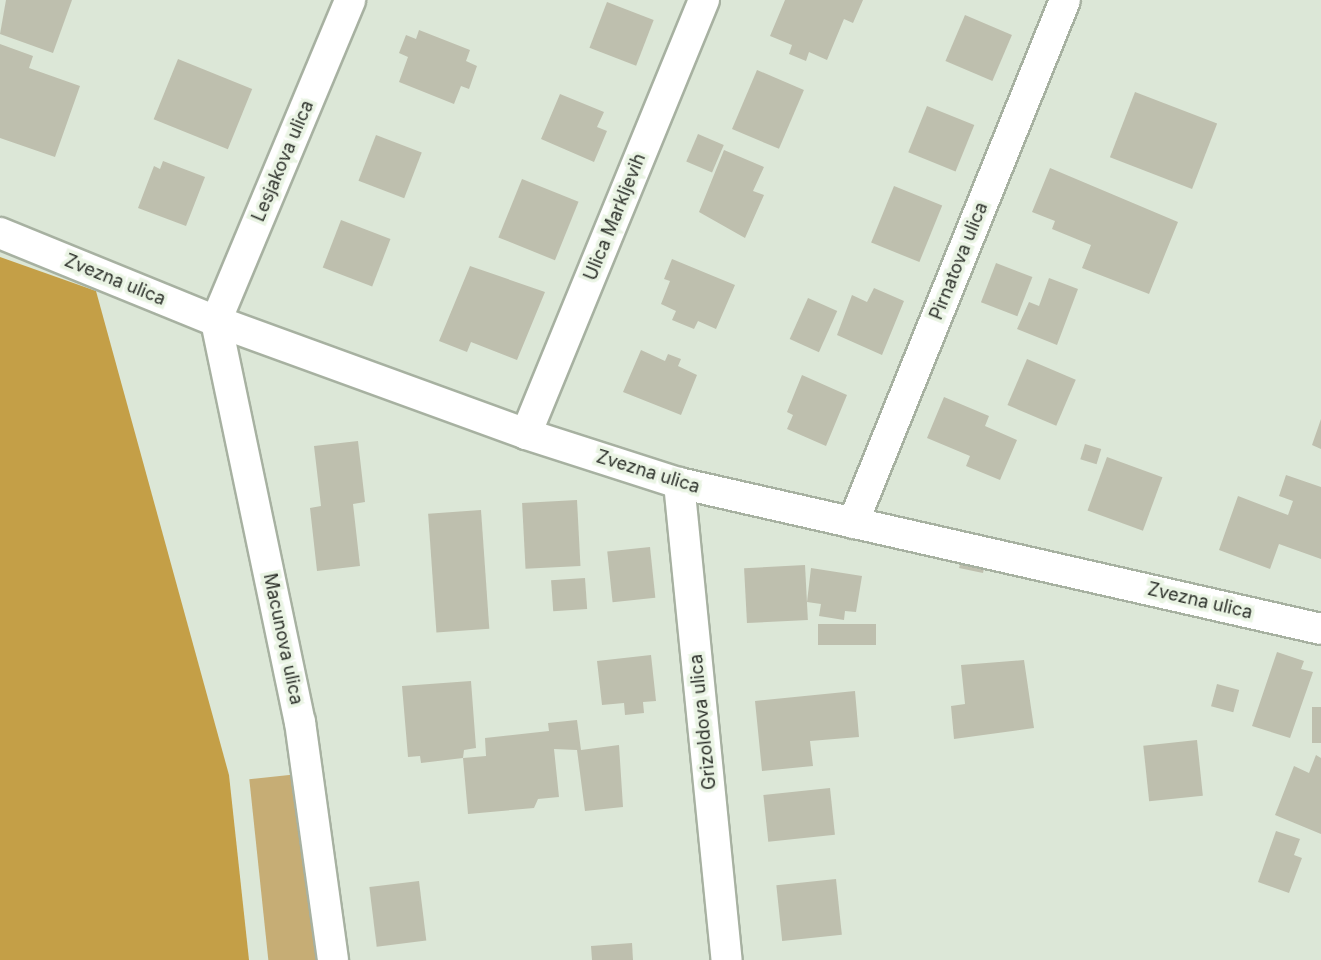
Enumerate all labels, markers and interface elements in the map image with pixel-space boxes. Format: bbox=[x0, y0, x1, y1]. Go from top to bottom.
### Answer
street label: Lesjakova ulica bbox=[248, 97, 318, 225]
street label: Ulica Markljevih bbox=[580, 150, 650, 284]
street label: Pirnatova ulica bbox=[926, 199, 992, 323]
street label: Zvezna ulica bbox=[61, 250, 169, 310]
street label: Zvezna ulica bbox=[594, 446, 702, 498]
street label: Macunova ulica bbox=[259, 571, 307, 707]
street label: Zvezna ulica bbox=[1145, 578, 1255, 624]
street label: Grizoldova ulica bbox=[685, 653, 721, 791]

